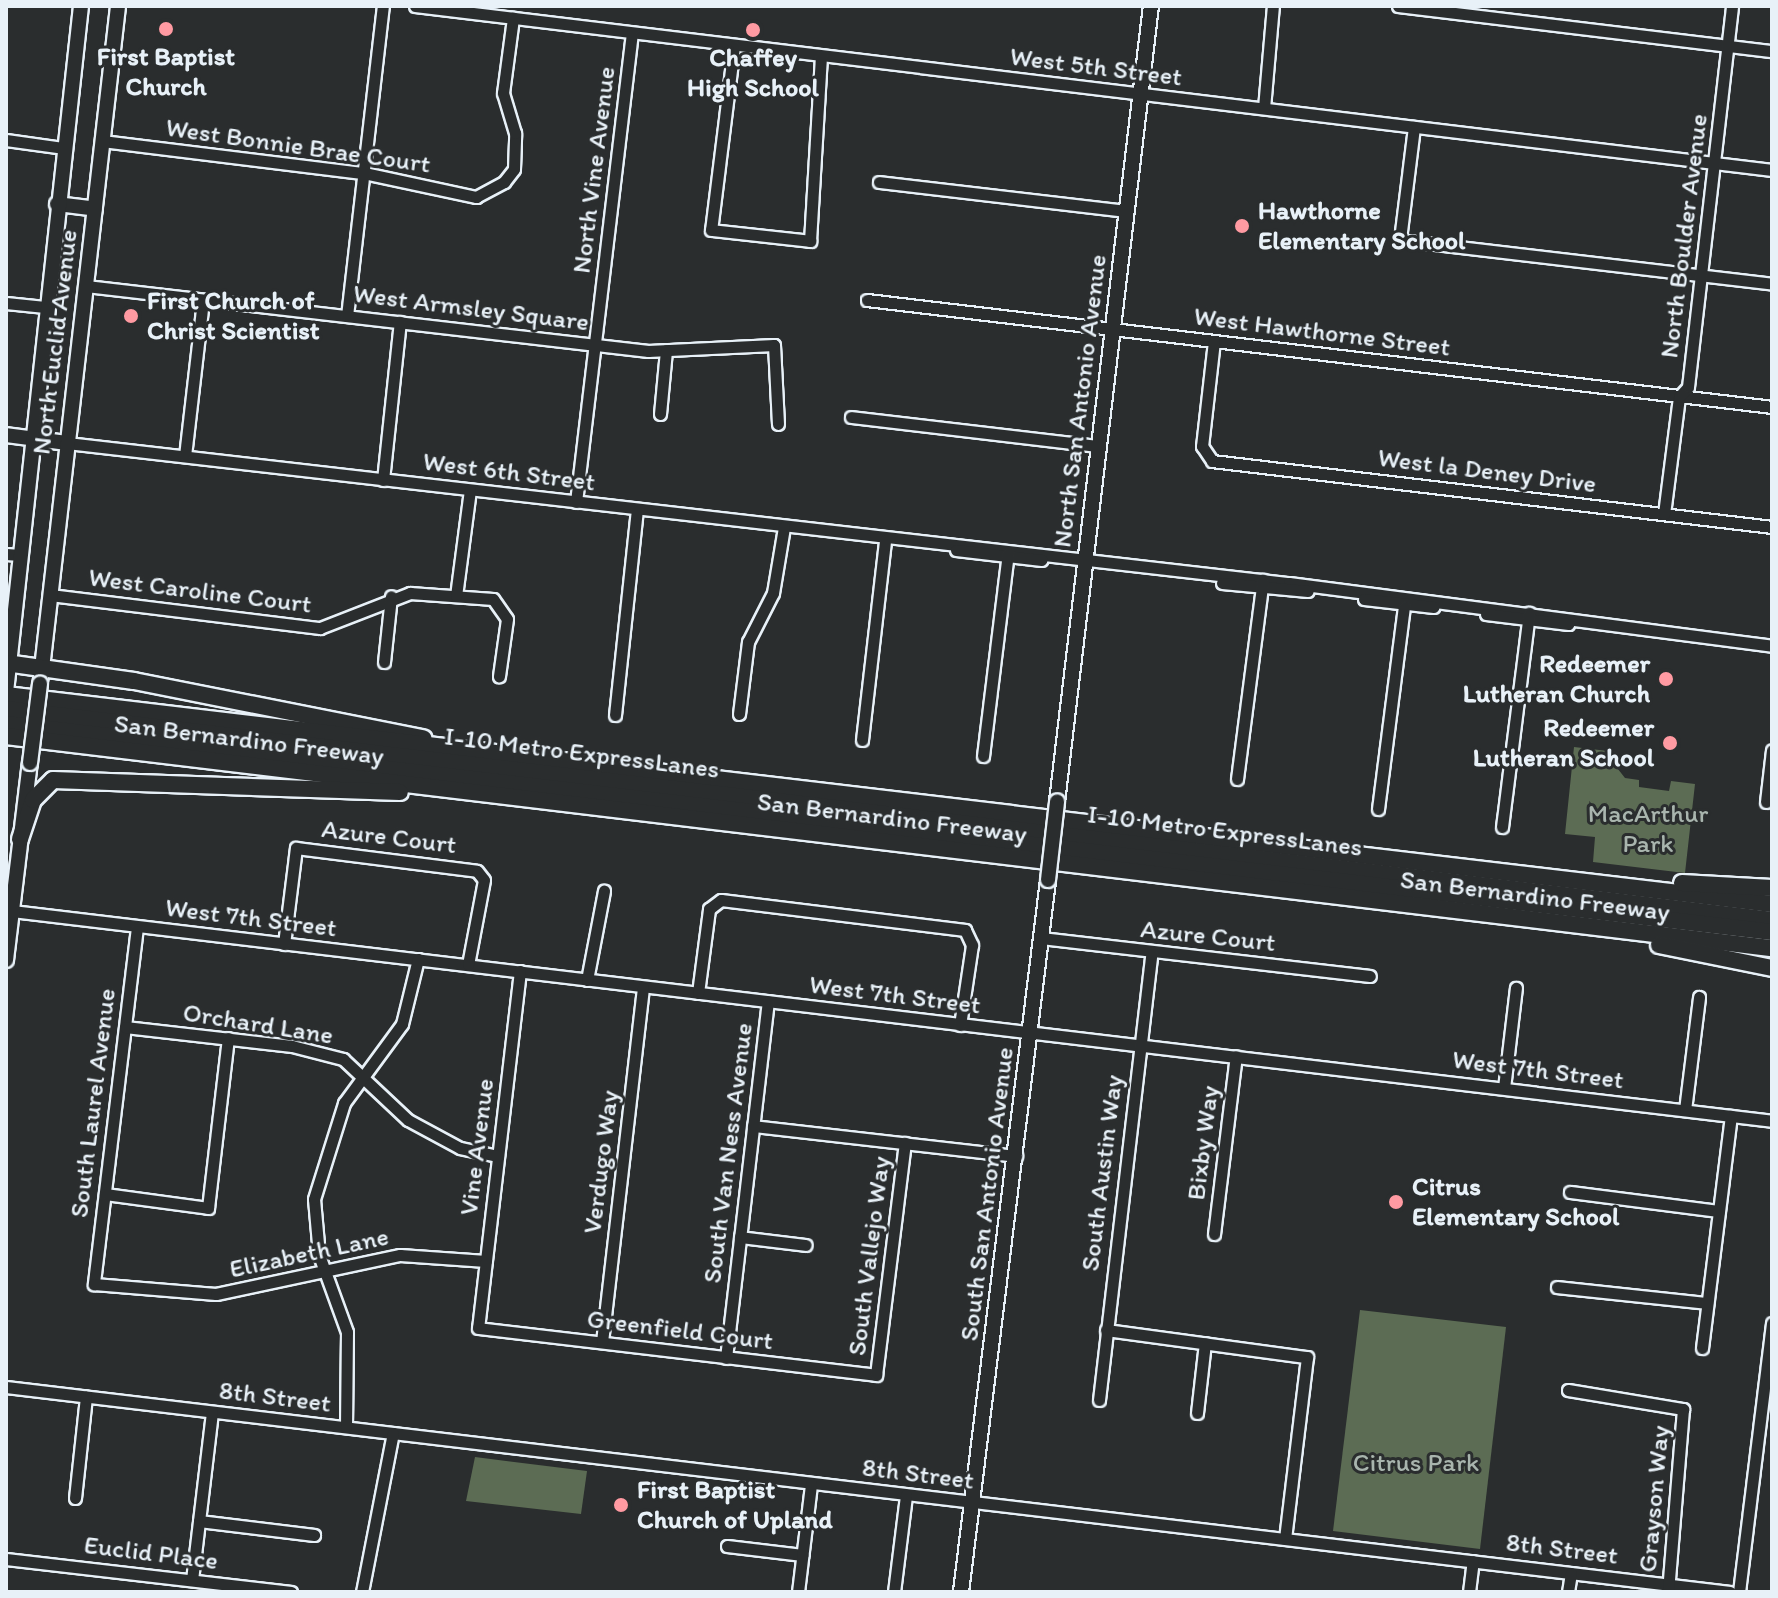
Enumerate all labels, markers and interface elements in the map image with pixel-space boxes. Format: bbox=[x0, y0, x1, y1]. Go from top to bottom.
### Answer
marker: First Baptist Church bbox=[157, 20, 175, 38]
marker: Chaffey High School bbox=[744, 21, 762, 39]
place label: First Baptist Church bbox=[96, 41, 236, 102]
street label: West 5th Street bbox=[1009, 41, 1183, 93]
place label: Chaffey High School bbox=[687, 42, 819, 104]
street label: North Vine Avenue bbox=[566, 65, 622, 275]
street label: West Bonnie Brae Court bbox=[163, 112, 433, 180]
street label: North Boulder Avenue bbox=[1654, 112, 1714, 360]
place label: Hawthorne Elementary School bbox=[1258, 195, 1465, 256]
marker: Hawthorne Elementary School bbox=[1233, 217, 1251, 235]
street label: North Euclid Avenue bbox=[26, 228, 84, 456]
street label: North San Antonio Avenue bbox=[1047, 252, 1113, 550]
street label: West Armsley Square bbox=[352, 278, 590, 338]
place label: First Church of Christ Scientist bbox=[147, 285, 319, 346]
street label: West Hawthorne Street bbox=[1192, 301, 1452, 363]
marker: First Church of Christ Scientist bbox=[122, 307, 140, 325]
street label: West la Deney Drive bbox=[1375, 442, 1599, 500]
street label: West 6th Street bbox=[422, 446, 596, 498]
street label: West Caroline Court bbox=[86, 562, 314, 620]
place label: Redeemer Lutheran Church bbox=[1462, 648, 1650, 710]
marker: Redeemer Lutheran Church bbox=[1657, 670, 1675, 688]
street label: San Bernardino Freeway bbox=[113, 708, 385, 772]
place label: Redeemer Lutheran School bbox=[1473, 712, 1654, 774]
street label: I-10 Metro ExpressLanes bbox=[443, 721, 721, 785]
marker: Redeemer Lutheran School bbox=[1661, 734, 1679, 752]
street label: San Bernardino Freeway bbox=[756, 786, 1028, 850]
park label: MacArthur Park bbox=[1588, 798, 1708, 860]
street label: I-10 Metro ExpressLanes bbox=[1086, 799, 1364, 863]
street label: Azure Court bbox=[320, 813, 458, 861]
street label: San Bernardino Freeway bbox=[1399, 864, 1671, 928]
street label: West 7th Street bbox=[164, 892, 338, 944]
street label: Azure Court bbox=[1139, 913, 1277, 959]
street label: West 7th Street bbox=[808, 969, 982, 1021]
street label: South Laurel Avenue bbox=[64, 987, 122, 1219]
street label: Orchard Lane bbox=[180, 997, 336, 1051]
street label: South Van Ness Avenue bbox=[697, 1022, 759, 1284]
street label: West 7th Street bbox=[1451, 1044, 1625, 1096]
street label: South San Antonio Avenue bbox=[953, 1045, 1021, 1343]
street label: South Austin Way bbox=[1075, 1073, 1129, 1273]
street label: Vine Avenue bbox=[453, 1078, 501, 1216]
street label: Bixby Way bbox=[1181, 1084, 1225, 1202]
street label: Verdugo Way bbox=[577, 1088, 625, 1236]
street label: South Vallejo Way bbox=[841, 1156, 897, 1356]
place label: Citrus Elementary School bbox=[1412, 1171, 1619, 1232]
marker: Citrus Elementary School bbox=[1387, 1193, 1405, 1211]
street label: Elizabeth Lane bbox=[227, 1221, 391, 1285]
street label: Greenfield Court bbox=[585, 1303, 775, 1357]
street label: 8th Street bbox=[218, 1375, 332, 1419]
street label: Grayson Way bbox=[1632, 1425, 1676, 1573]
park label: Citrus Park bbox=[1353, 1447, 1479, 1479]
street label: 8th Street bbox=[861, 1452, 975, 1496]
place label: First Baptist Church of Upland bbox=[637, 1474, 834, 1536]
marker: First Baptist Church of Upland bbox=[612, 1496, 630, 1514]
street label: 8th Street bbox=[1505, 1527, 1619, 1571]
street label: Euclid Place bbox=[82, 1529, 220, 1577]

